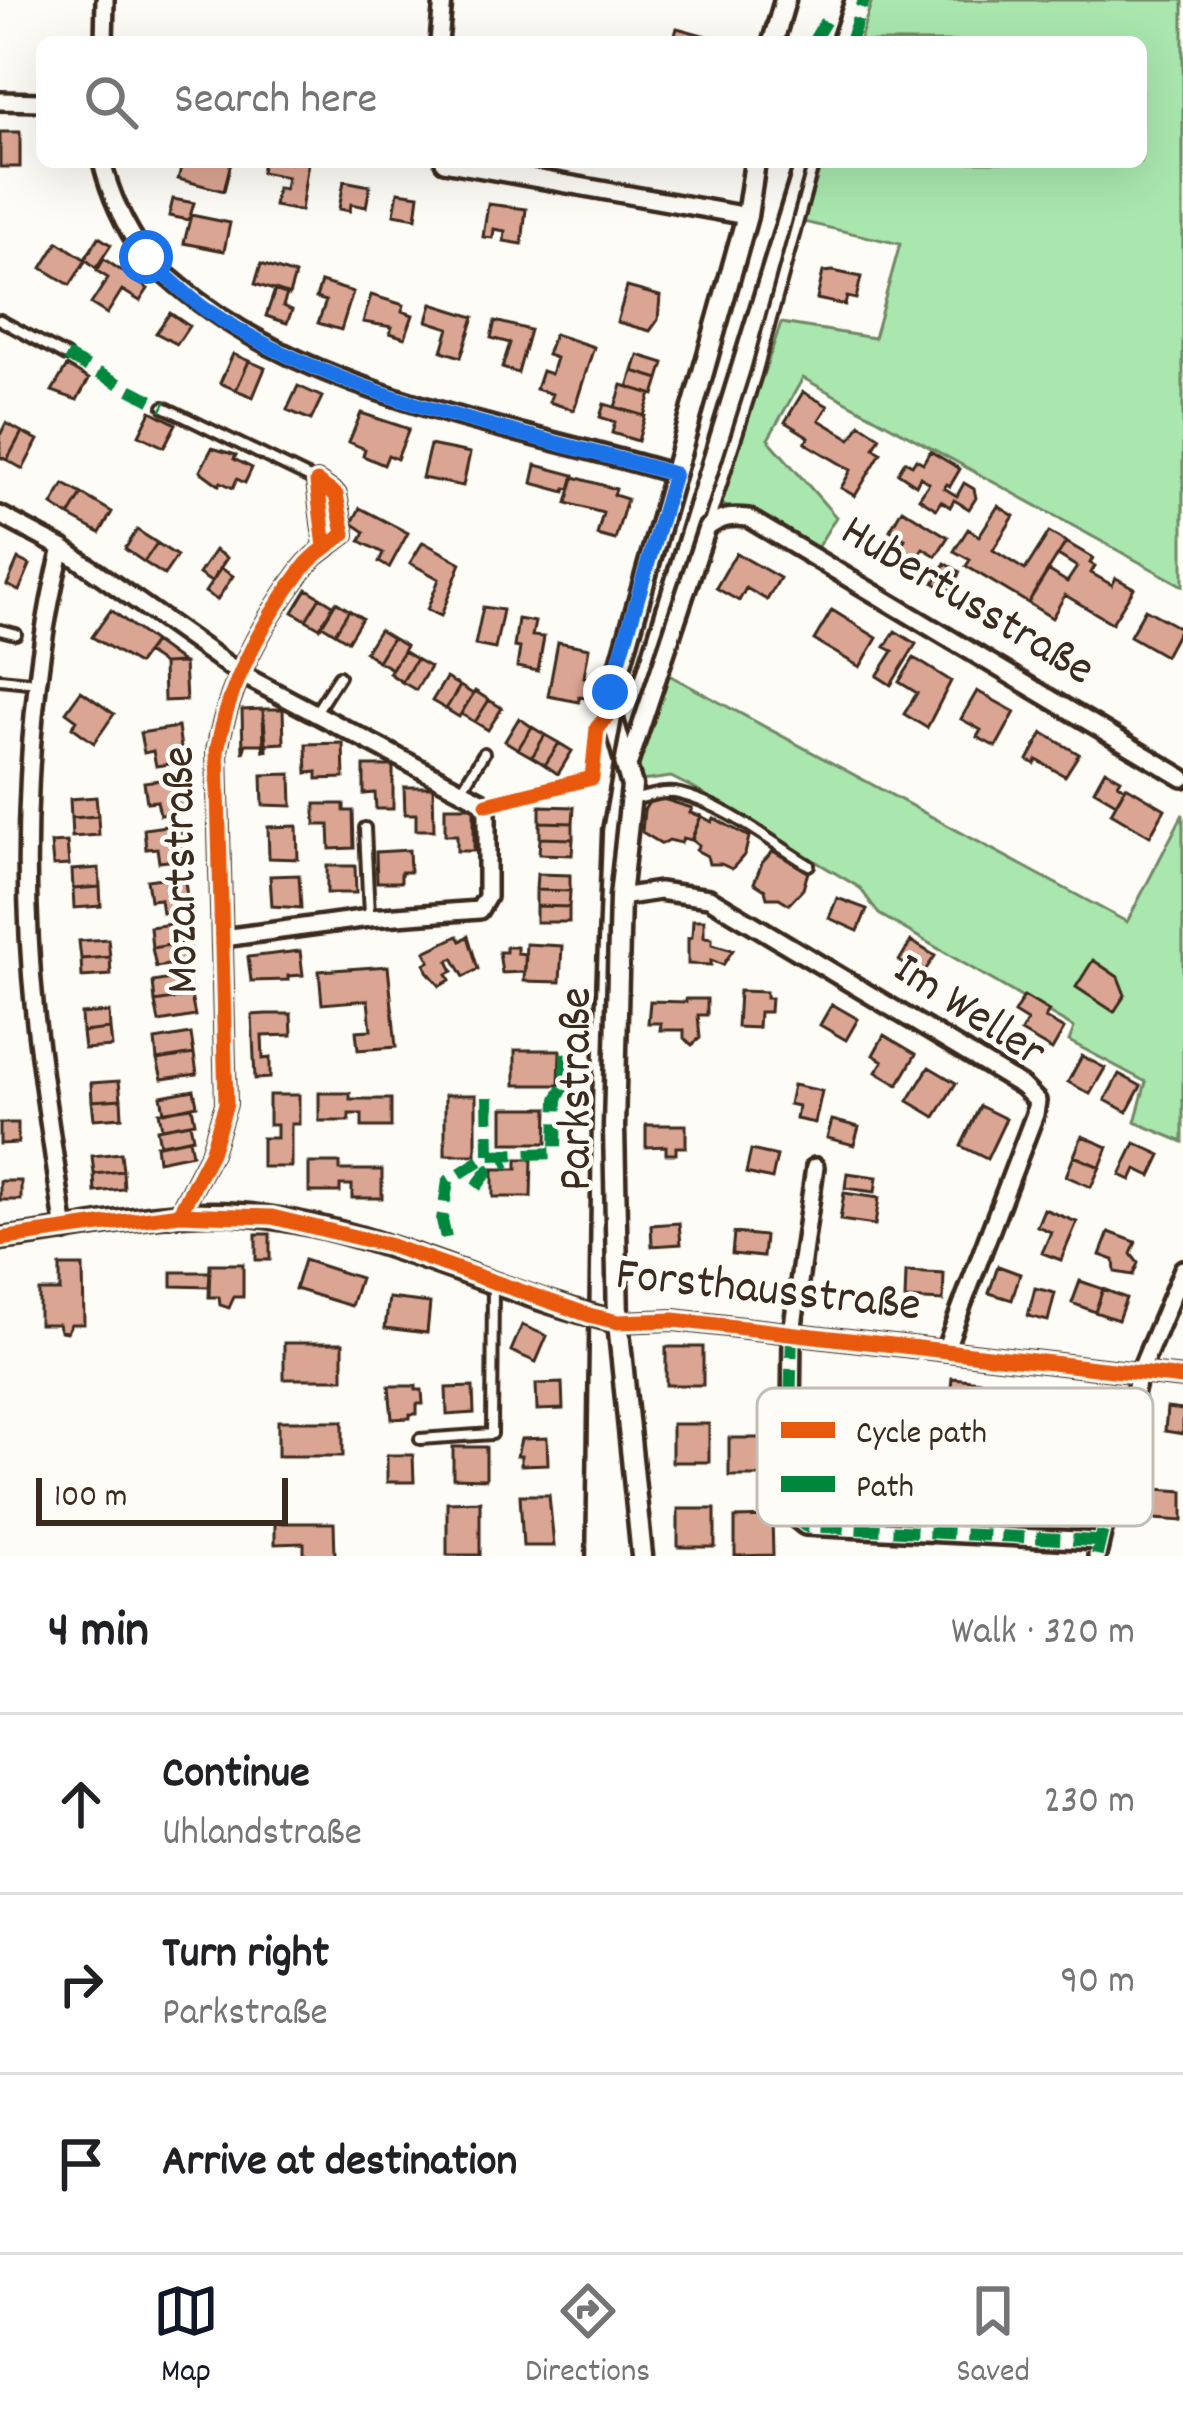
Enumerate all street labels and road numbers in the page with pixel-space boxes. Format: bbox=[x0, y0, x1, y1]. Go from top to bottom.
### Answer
street label: Hubertusstraße bbox=[826, 500, 1106, 706]
street label: Mozartstraße bbox=[147, 745, 221, 995]
street label: Im Weller bbox=[878, 938, 1058, 1088]
street label: Parkstraße bbox=[545, 987, 614, 1191]
street label: Forsthausstraße bbox=[612, 1243, 924, 1343]

